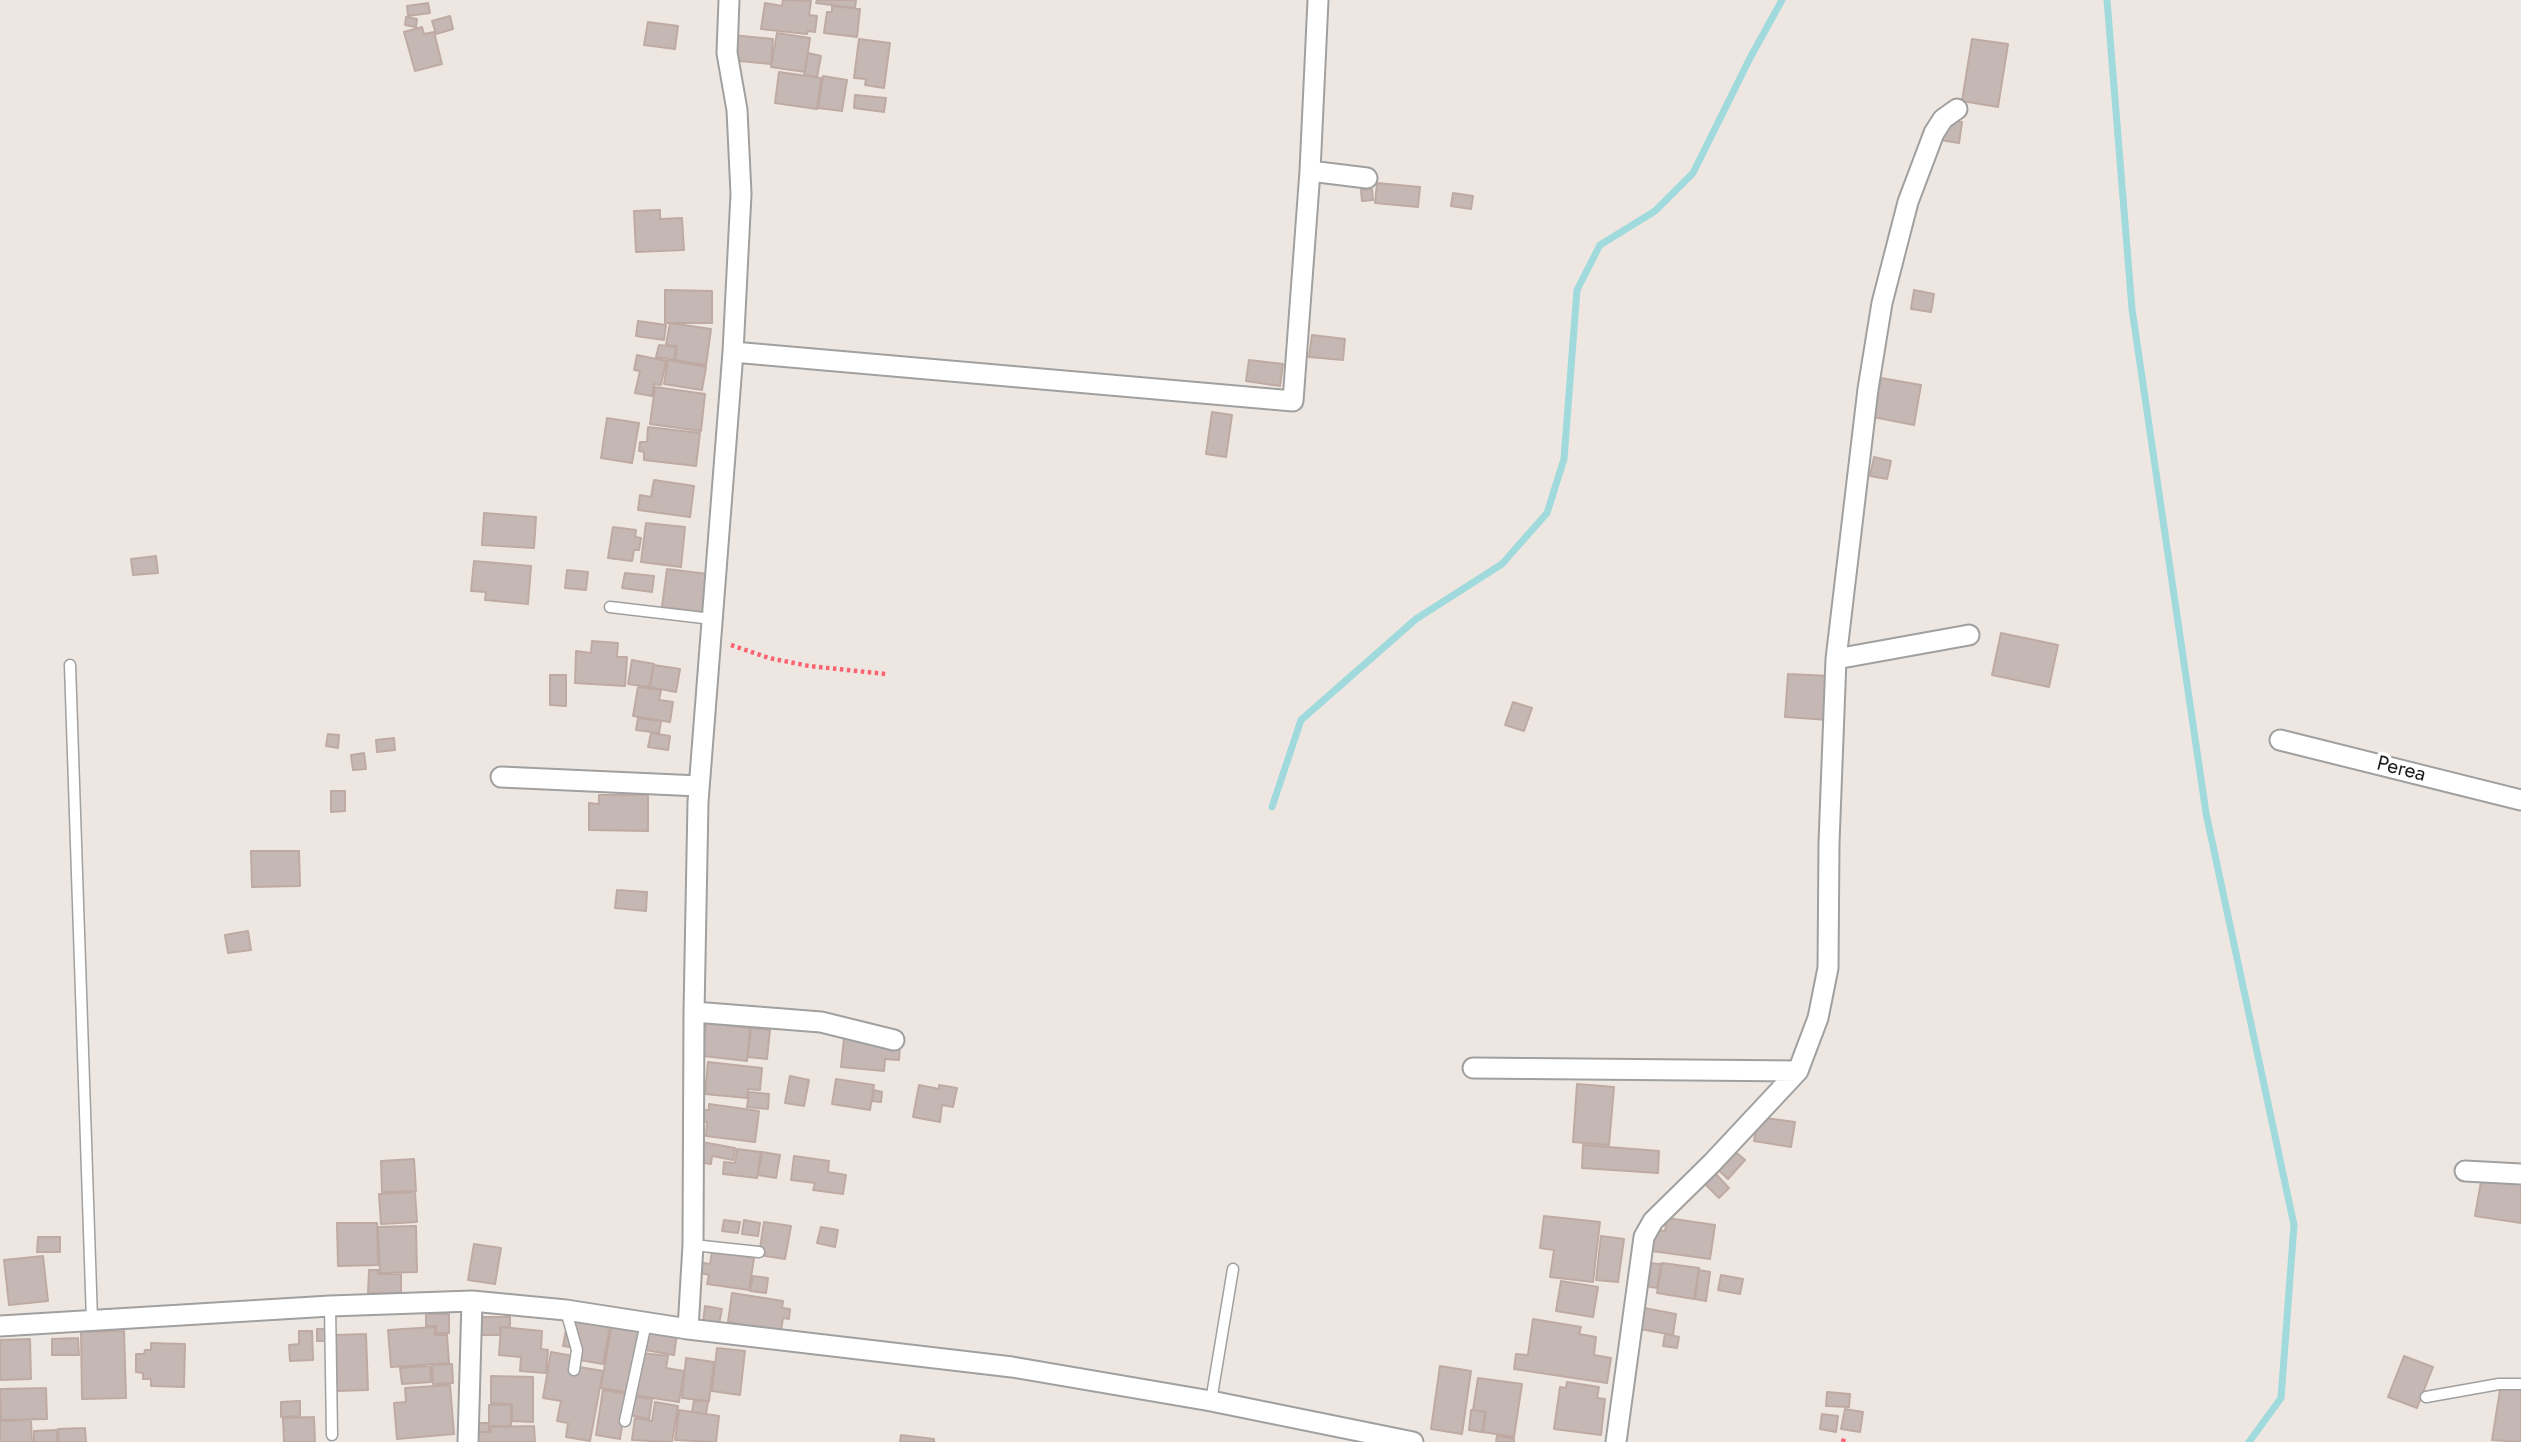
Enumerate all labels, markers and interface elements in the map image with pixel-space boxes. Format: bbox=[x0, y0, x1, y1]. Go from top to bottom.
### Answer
street label: Perea bbox=[2374, 752, 2428, 788]

